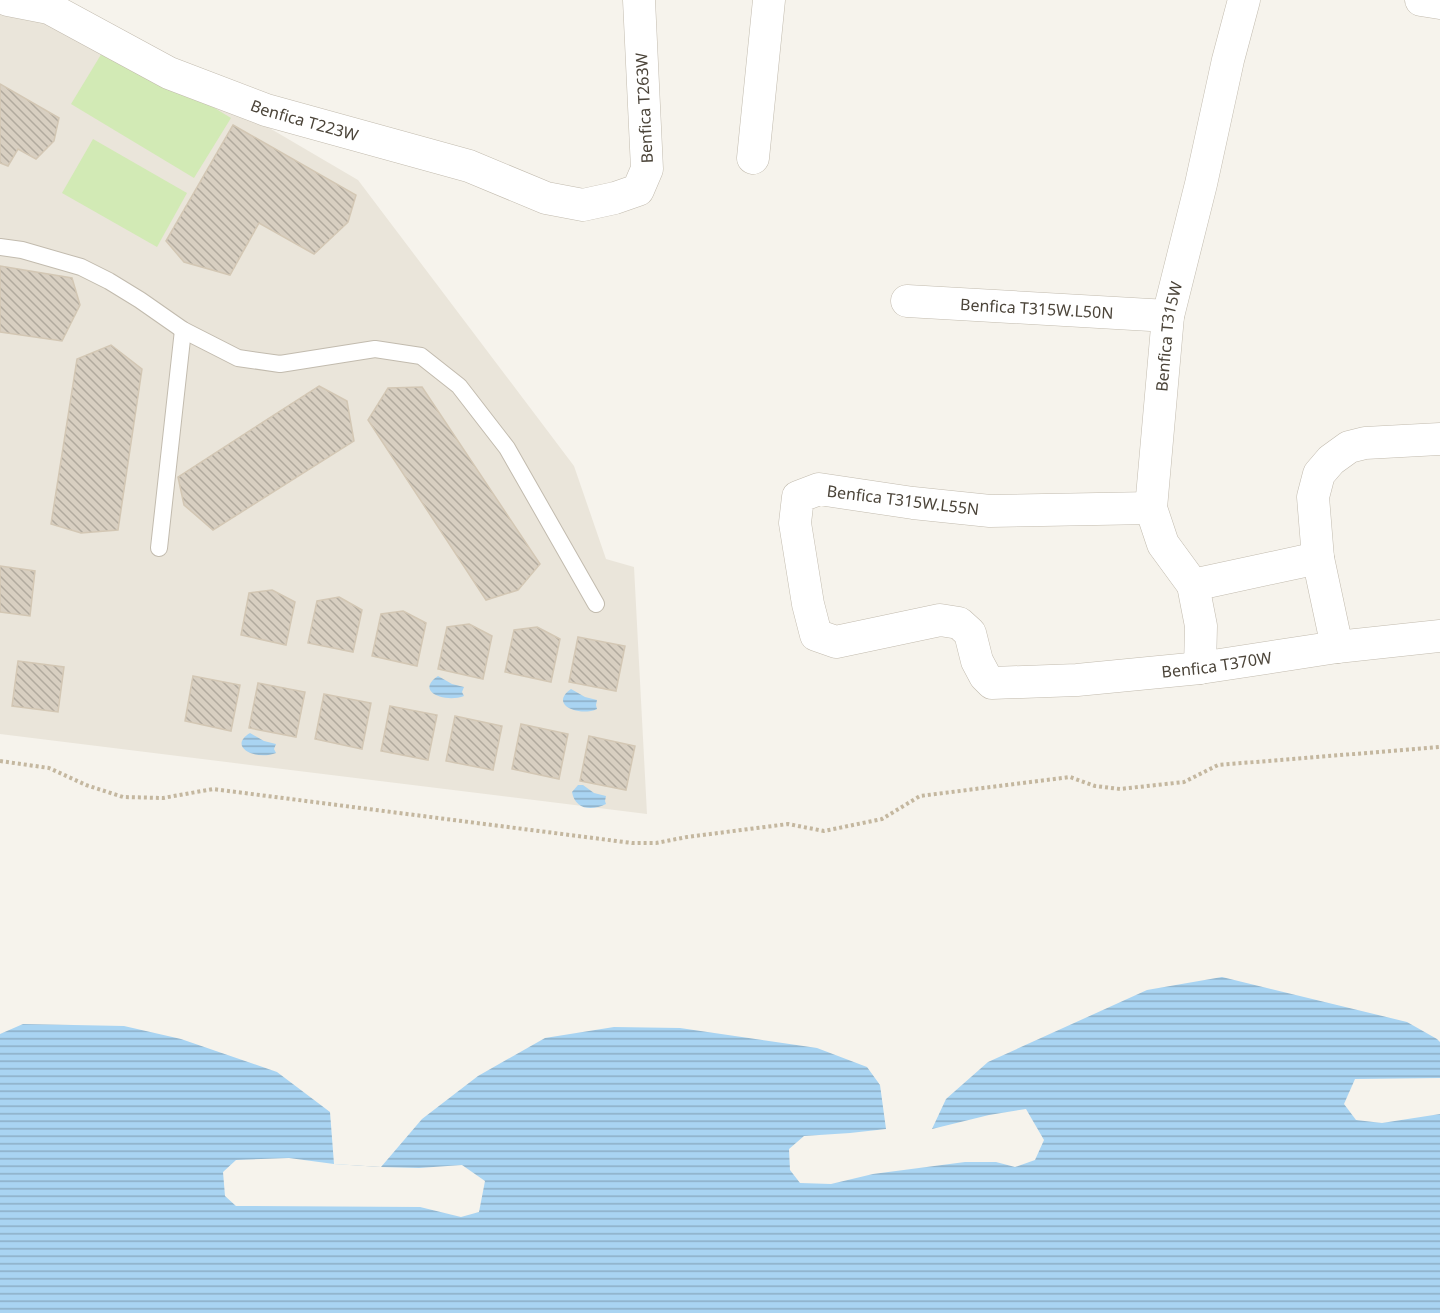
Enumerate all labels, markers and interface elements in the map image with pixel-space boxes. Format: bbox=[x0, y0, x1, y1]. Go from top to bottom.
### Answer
street label: Benfica T263W bbox=[630, 52, 658, 164]
street label: Benfica T223W bbox=[248, 94, 361, 146]
street label: Benfica T315W bbox=[1150, 279, 1187, 393]
street label: Benfica T315W.L50N bbox=[960, 293, 1114, 324]
street label: Benfica T315W.L55N bbox=[826, 480, 980, 520]
street label: Benfica T370W bbox=[1160, 646, 1273, 683]

